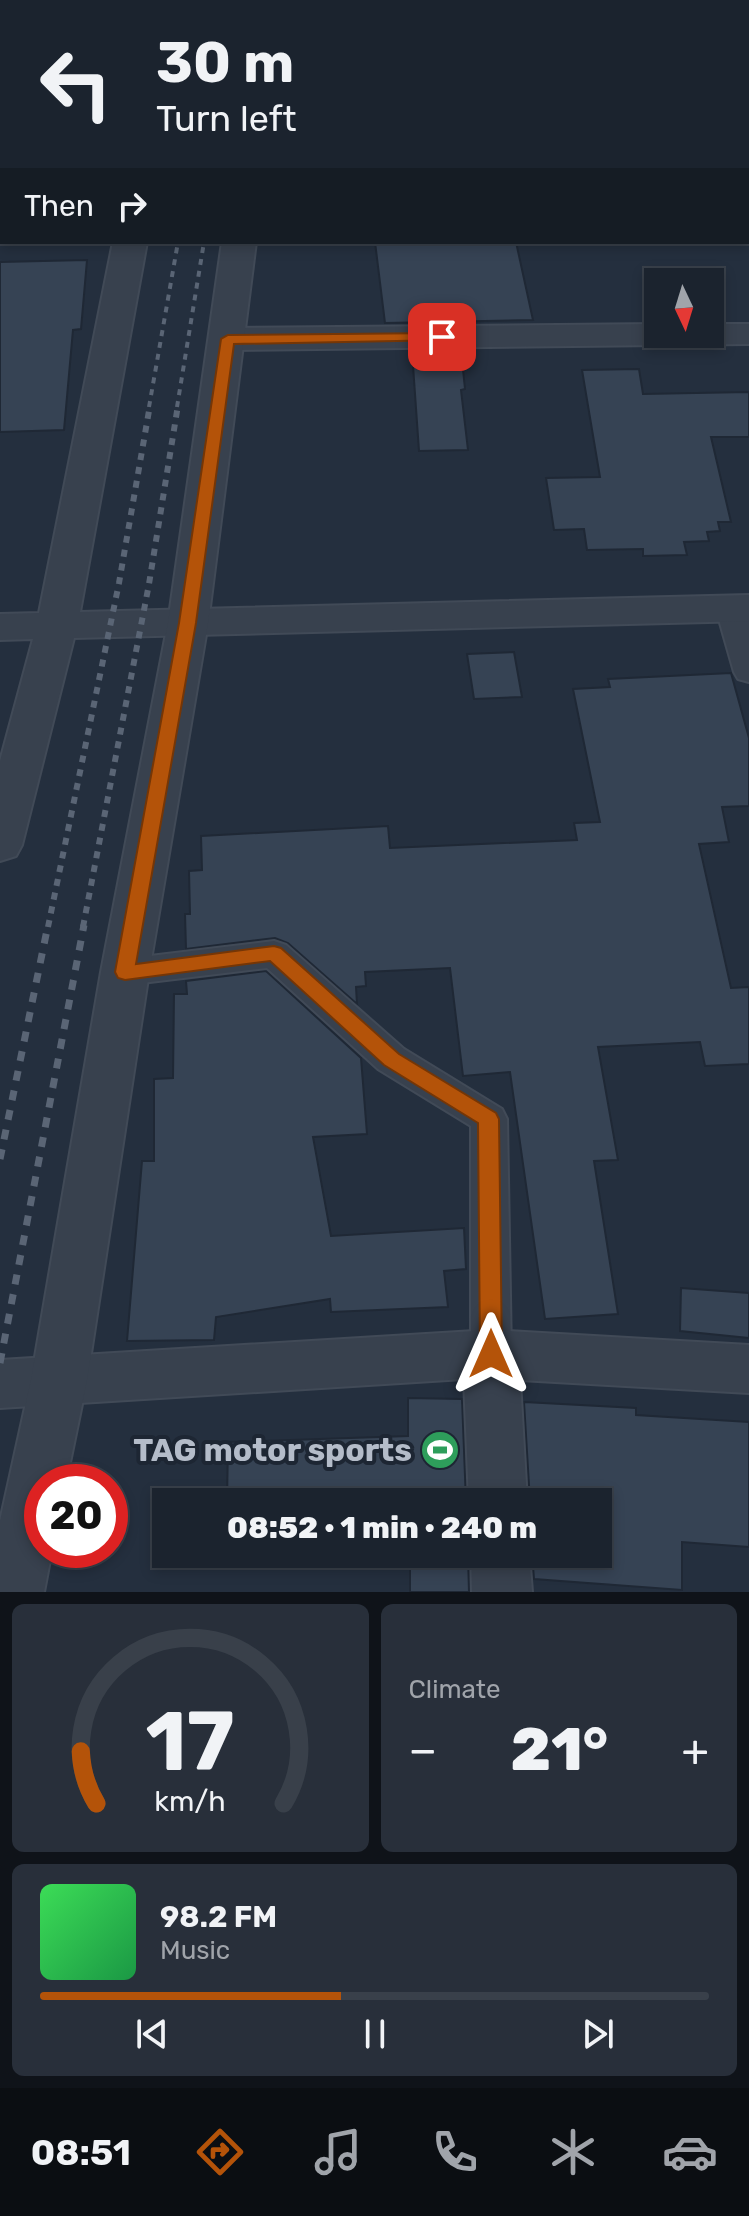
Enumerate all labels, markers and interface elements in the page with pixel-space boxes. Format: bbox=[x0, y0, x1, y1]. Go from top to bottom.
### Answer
text: 30 m bbox=[156, 30, 294, 96]
icon: left bbox=[24, 32, 128, 136]
text: Turn left bbox=[156, 97, 297, 140]
icon: right bbox=[110, 184, 154, 228]
text: Then bbox=[24, 188, 94, 224]
north arrow bbox=[644, 268, 724, 348]
map controls bbox=[644, 268, 724, 348]
pin bbox=[408, 303, 476, 371]
icon: arrive bbox=[420, 315, 464, 359]
position arrow bbox=[449, 1312, 533, 1396]
sports icon: TAG motor sports bbox=[419, 1429, 461, 1471]
place label: TAG motor sports bbox=[133, 1431, 412, 1469]
speed limit sign: 20 bbox=[24, 1464, 128, 1568]
text: 08:52 · 1 min · 240 m bbox=[227, 1510, 537, 1546]
text: Climate bbox=[409, 1674, 501, 1705]
text: 17 bbox=[146, 1692, 235, 1791]
text: 21° bbox=[511, 1714, 608, 1785]
text: − bbox=[409, 1724, 437, 1776]
text: + bbox=[682, 1724, 709, 1776]
text: km/h bbox=[155, 1784, 226, 1818]
text: 98.2 FM bbox=[160, 1899, 277, 1935]
text: Music bbox=[160, 1935, 230, 1966]
icon: previous bbox=[130, 2012, 174, 2056]
icon: pause bbox=[353, 2012, 397, 2056]
icon: next bbox=[576, 2012, 620, 2056]
icon: directions bbox=[192, 2124, 248, 2180]
icon: music bbox=[310, 2124, 366, 2180]
icon: phone bbox=[427, 2124, 483, 2180]
icon: climate bbox=[545, 2124, 601, 2180]
icon: car bbox=[662, 2124, 718, 2180]
text: 08:51 bbox=[31, 2131, 131, 2174]

